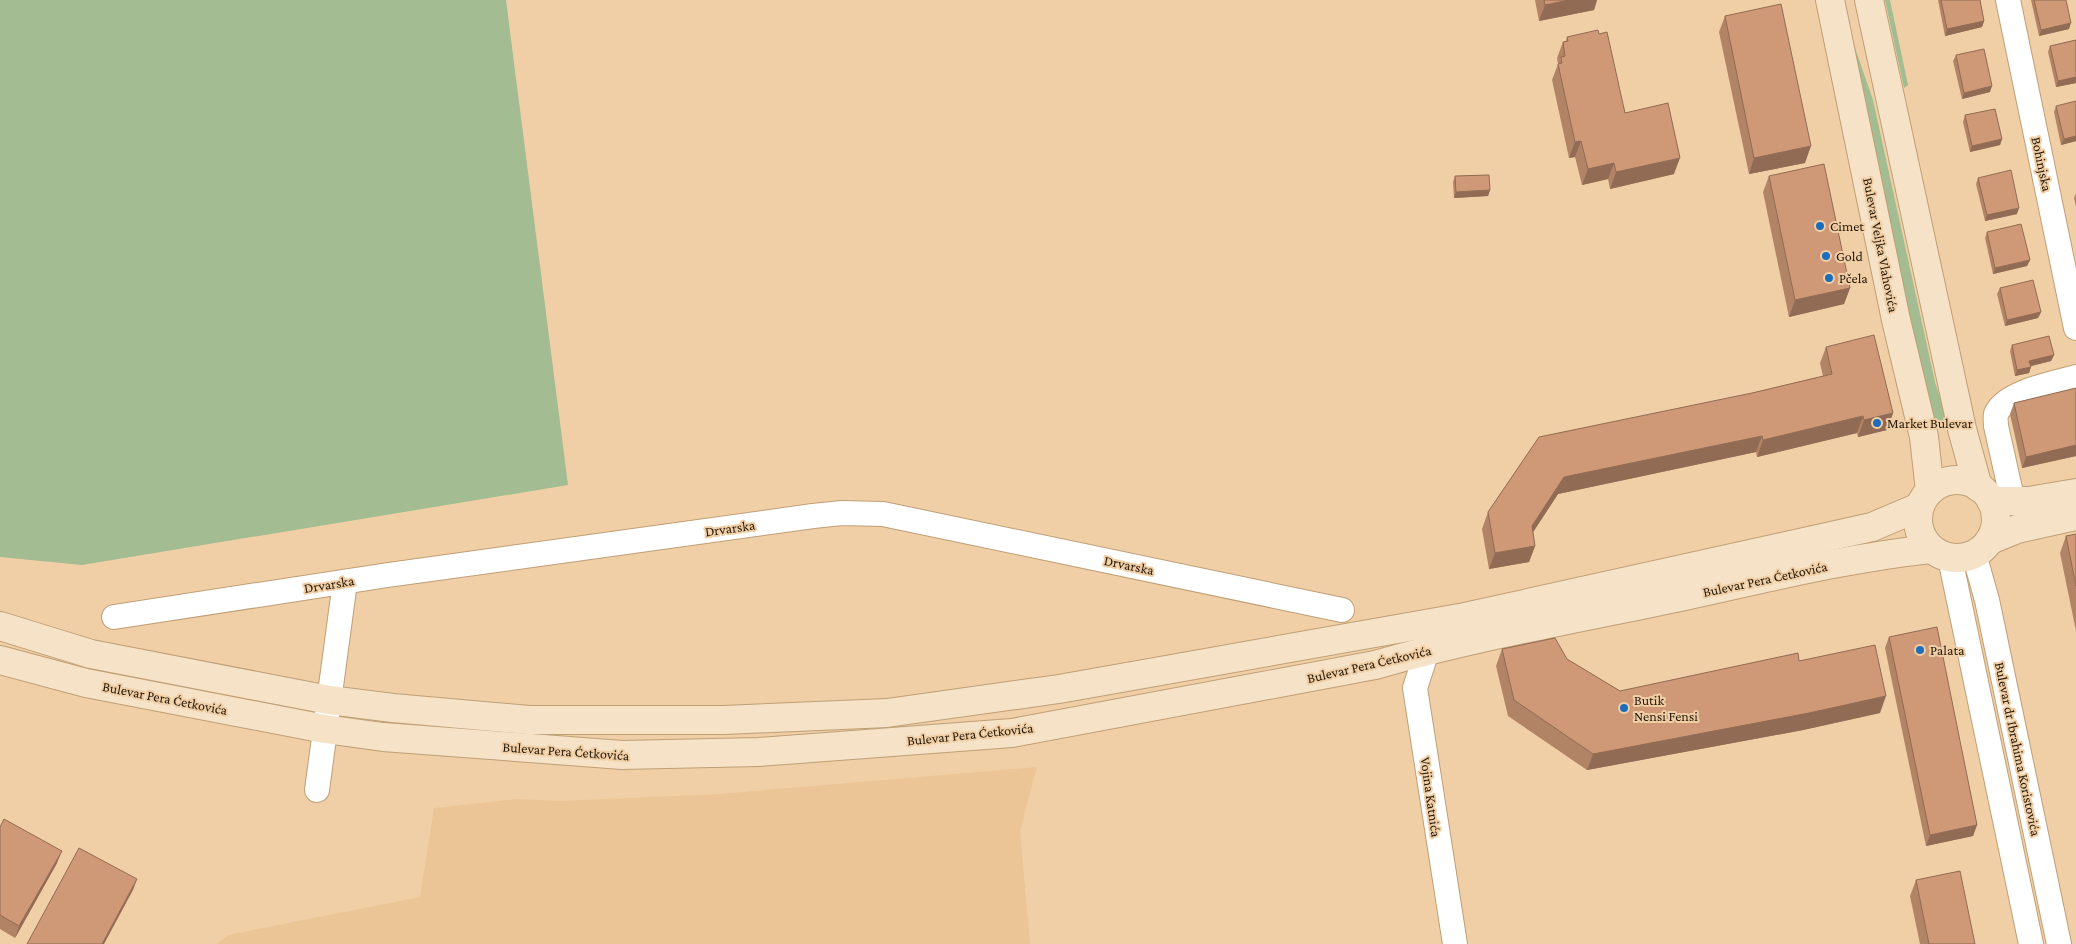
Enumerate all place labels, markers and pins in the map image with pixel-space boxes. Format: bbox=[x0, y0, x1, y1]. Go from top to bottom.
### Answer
place label: Cimet bbox=[1830, 218, 1864, 234]
marker: Cimet bbox=[1814, 220, 1826, 232]
place label: Gold bbox=[1836, 248, 1863, 264]
marker: Gold bbox=[1820, 250, 1832, 262]
place label: Pčela bbox=[1839, 270, 1868, 286]
marker: Pčela bbox=[1823, 272, 1835, 284]
place label: Market Bulevar bbox=[1887, 415, 1973, 431]
marker: Market Bulevar bbox=[1871, 417, 1883, 429]
place label: Palata bbox=[1930, 642, 1965, 658]
marker: Palata bbox=[1914, 644, 1926, 656]
place label: Butik Nensi Fensi bbox=[1634, 692, 1698, 724]
marker: Butik Nensi Fensi bbox=[1618, 702, 1630, 714]

